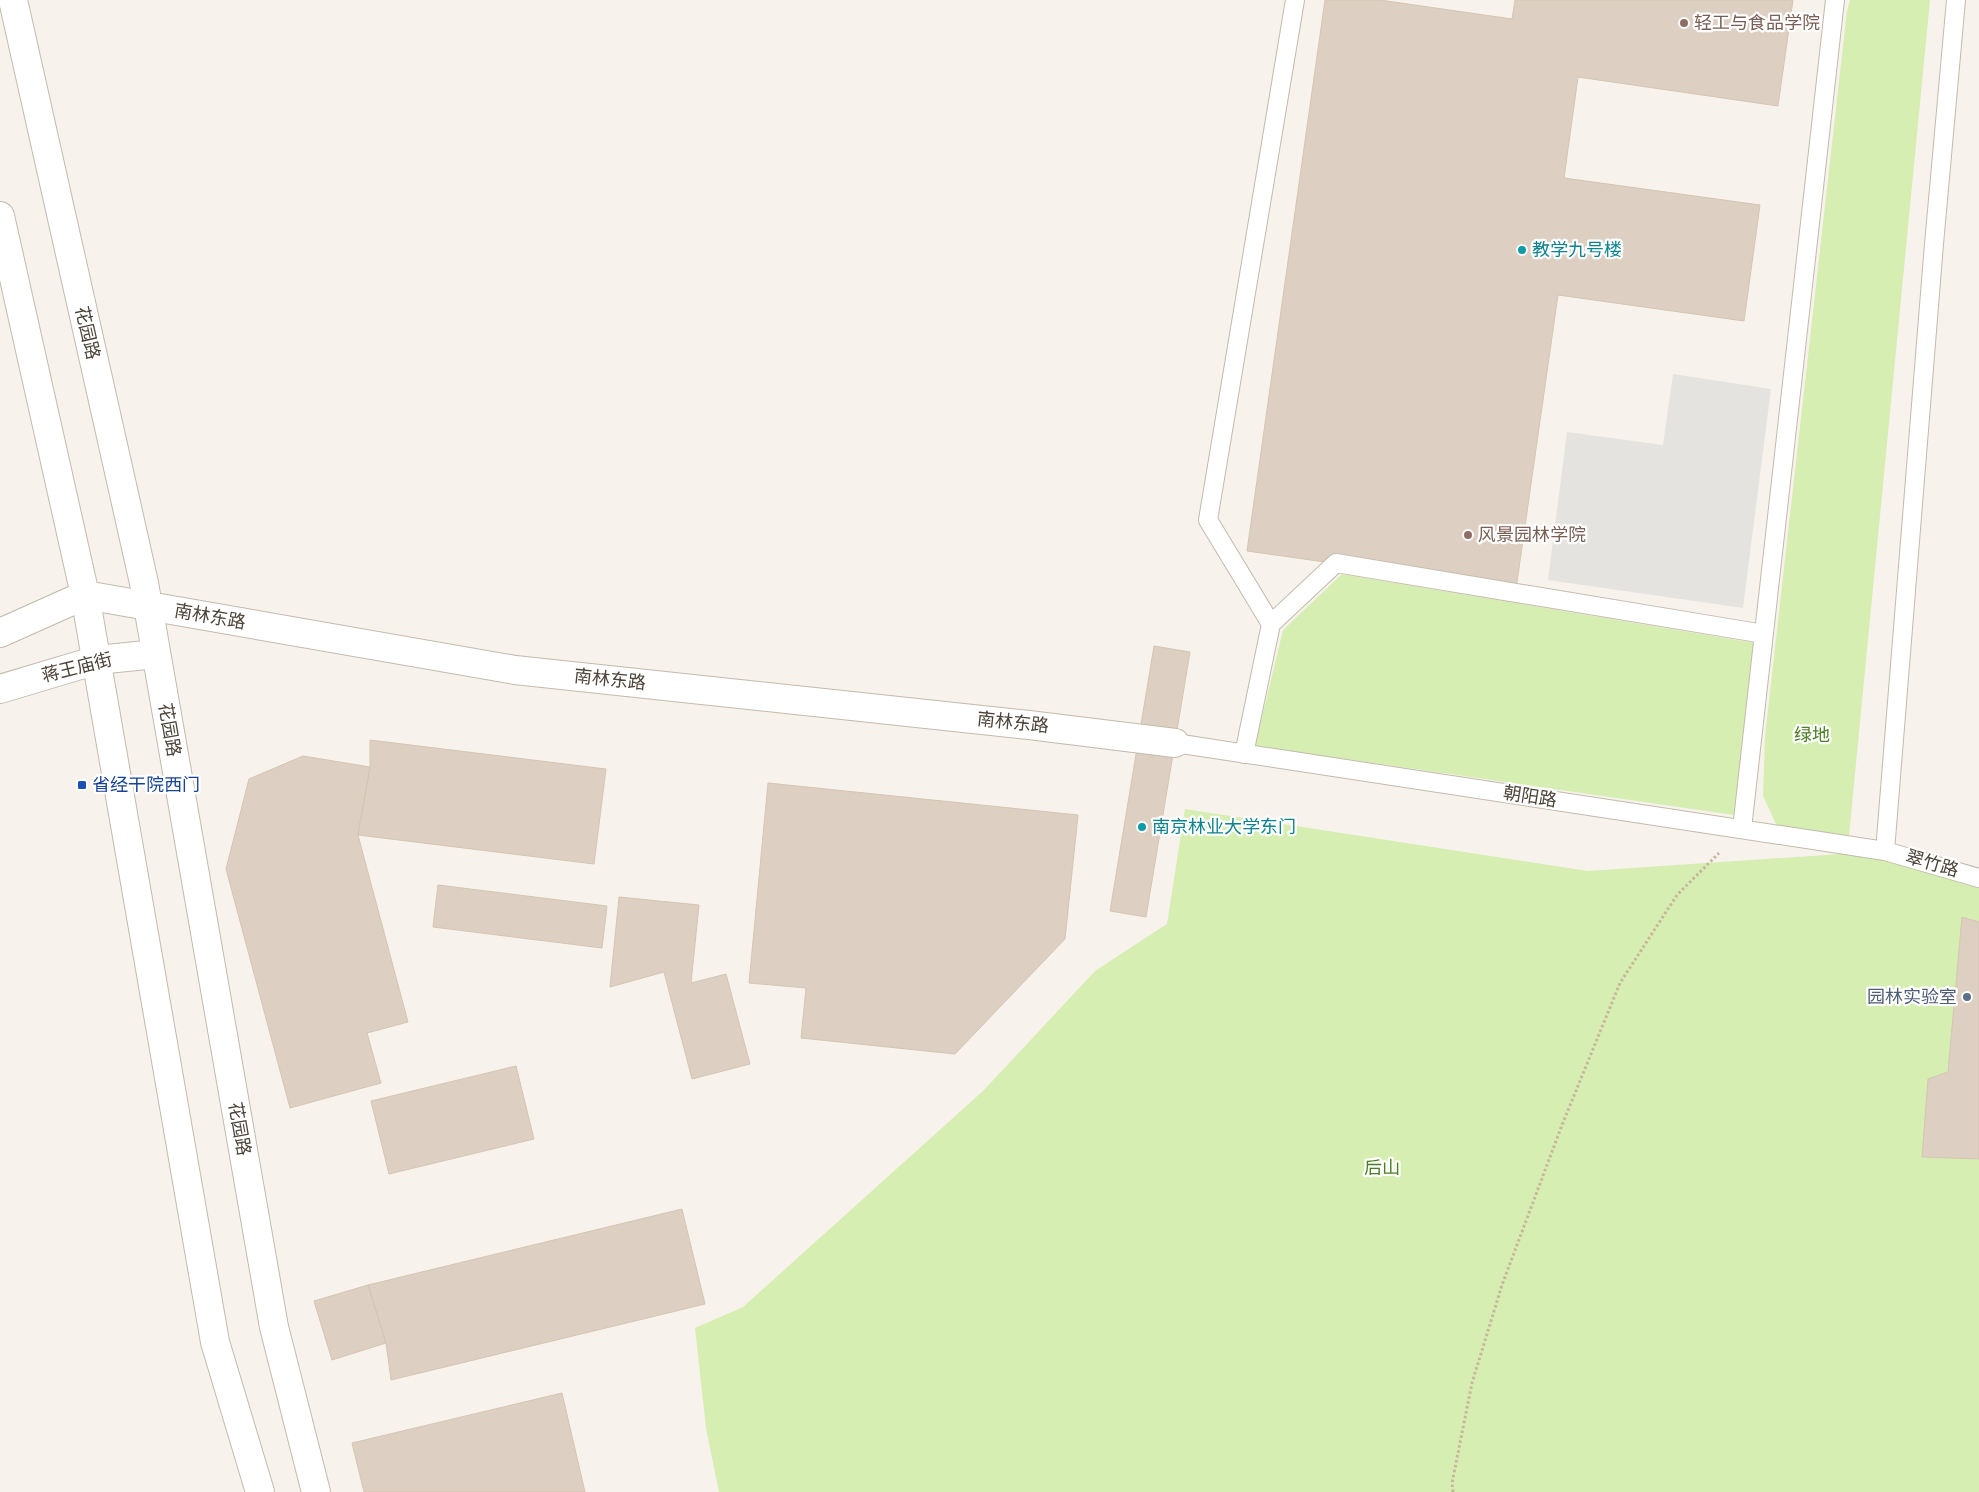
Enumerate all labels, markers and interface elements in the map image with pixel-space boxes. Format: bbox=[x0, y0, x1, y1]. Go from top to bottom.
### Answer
place label: 轻工与食品学院 bbox=[1694, 11, 1820, 36]
marker: 轻工与食品学院 bbox=[1678, 17, 1690, 29]
place label: 教学九号楼 bbox=[1532, 238, 1622, 263]
marker: 教学九号楼 bbox=[1516, 244, 1528, 256]
street label: 花园路 bbox=[69, 304, 105, 362]
place label: 风景园林学院 bbox=[1478, 523, 1586, 548]
marker: 风景园林学院 bbox=[1462, 529, 1474, 541]
street label: 南林东路 bbox=[172, 598, 248, 636]
street label: 蒋王庙街 bbox=[39, 647, 115, 689]
street label: 南林东路 bbox=[573, 664, 647, 696]
street label: 花园路 bbox=[152, 701, 186, 759]
street label: 南林东路 bbox=[976, 707, 1050, 739]
park label: 绿地 bbox=[1794, 723, 1830, 748]
place label: 省经干院西门 bbox=[92, 773, 200, 798]
marker: 省经干院西门 bbox=[76, 779, 88, 791]
street label: 朝阳路 bbox=[1501, 780, 1559, 814]
place label: 南京林业大学东门 bbox=[1152, 815, 1296, 840]
marker: 南京林业大学东门 bbox=[1136, 821, 1148, 833]
street label: 翠竹路 bbox=[1903, 845, 1961, 883]
place label: 园林实验室 bbox=[1867, 985, 1957, 1010]
marker: 园林实验室 bbox=[1961, 991, 1973, 1003]
street label: 花园路 bbox=[222, 1100, 256, 1158]
park label: 后山 bbox=[1364, 1156, 1400, 1181]

